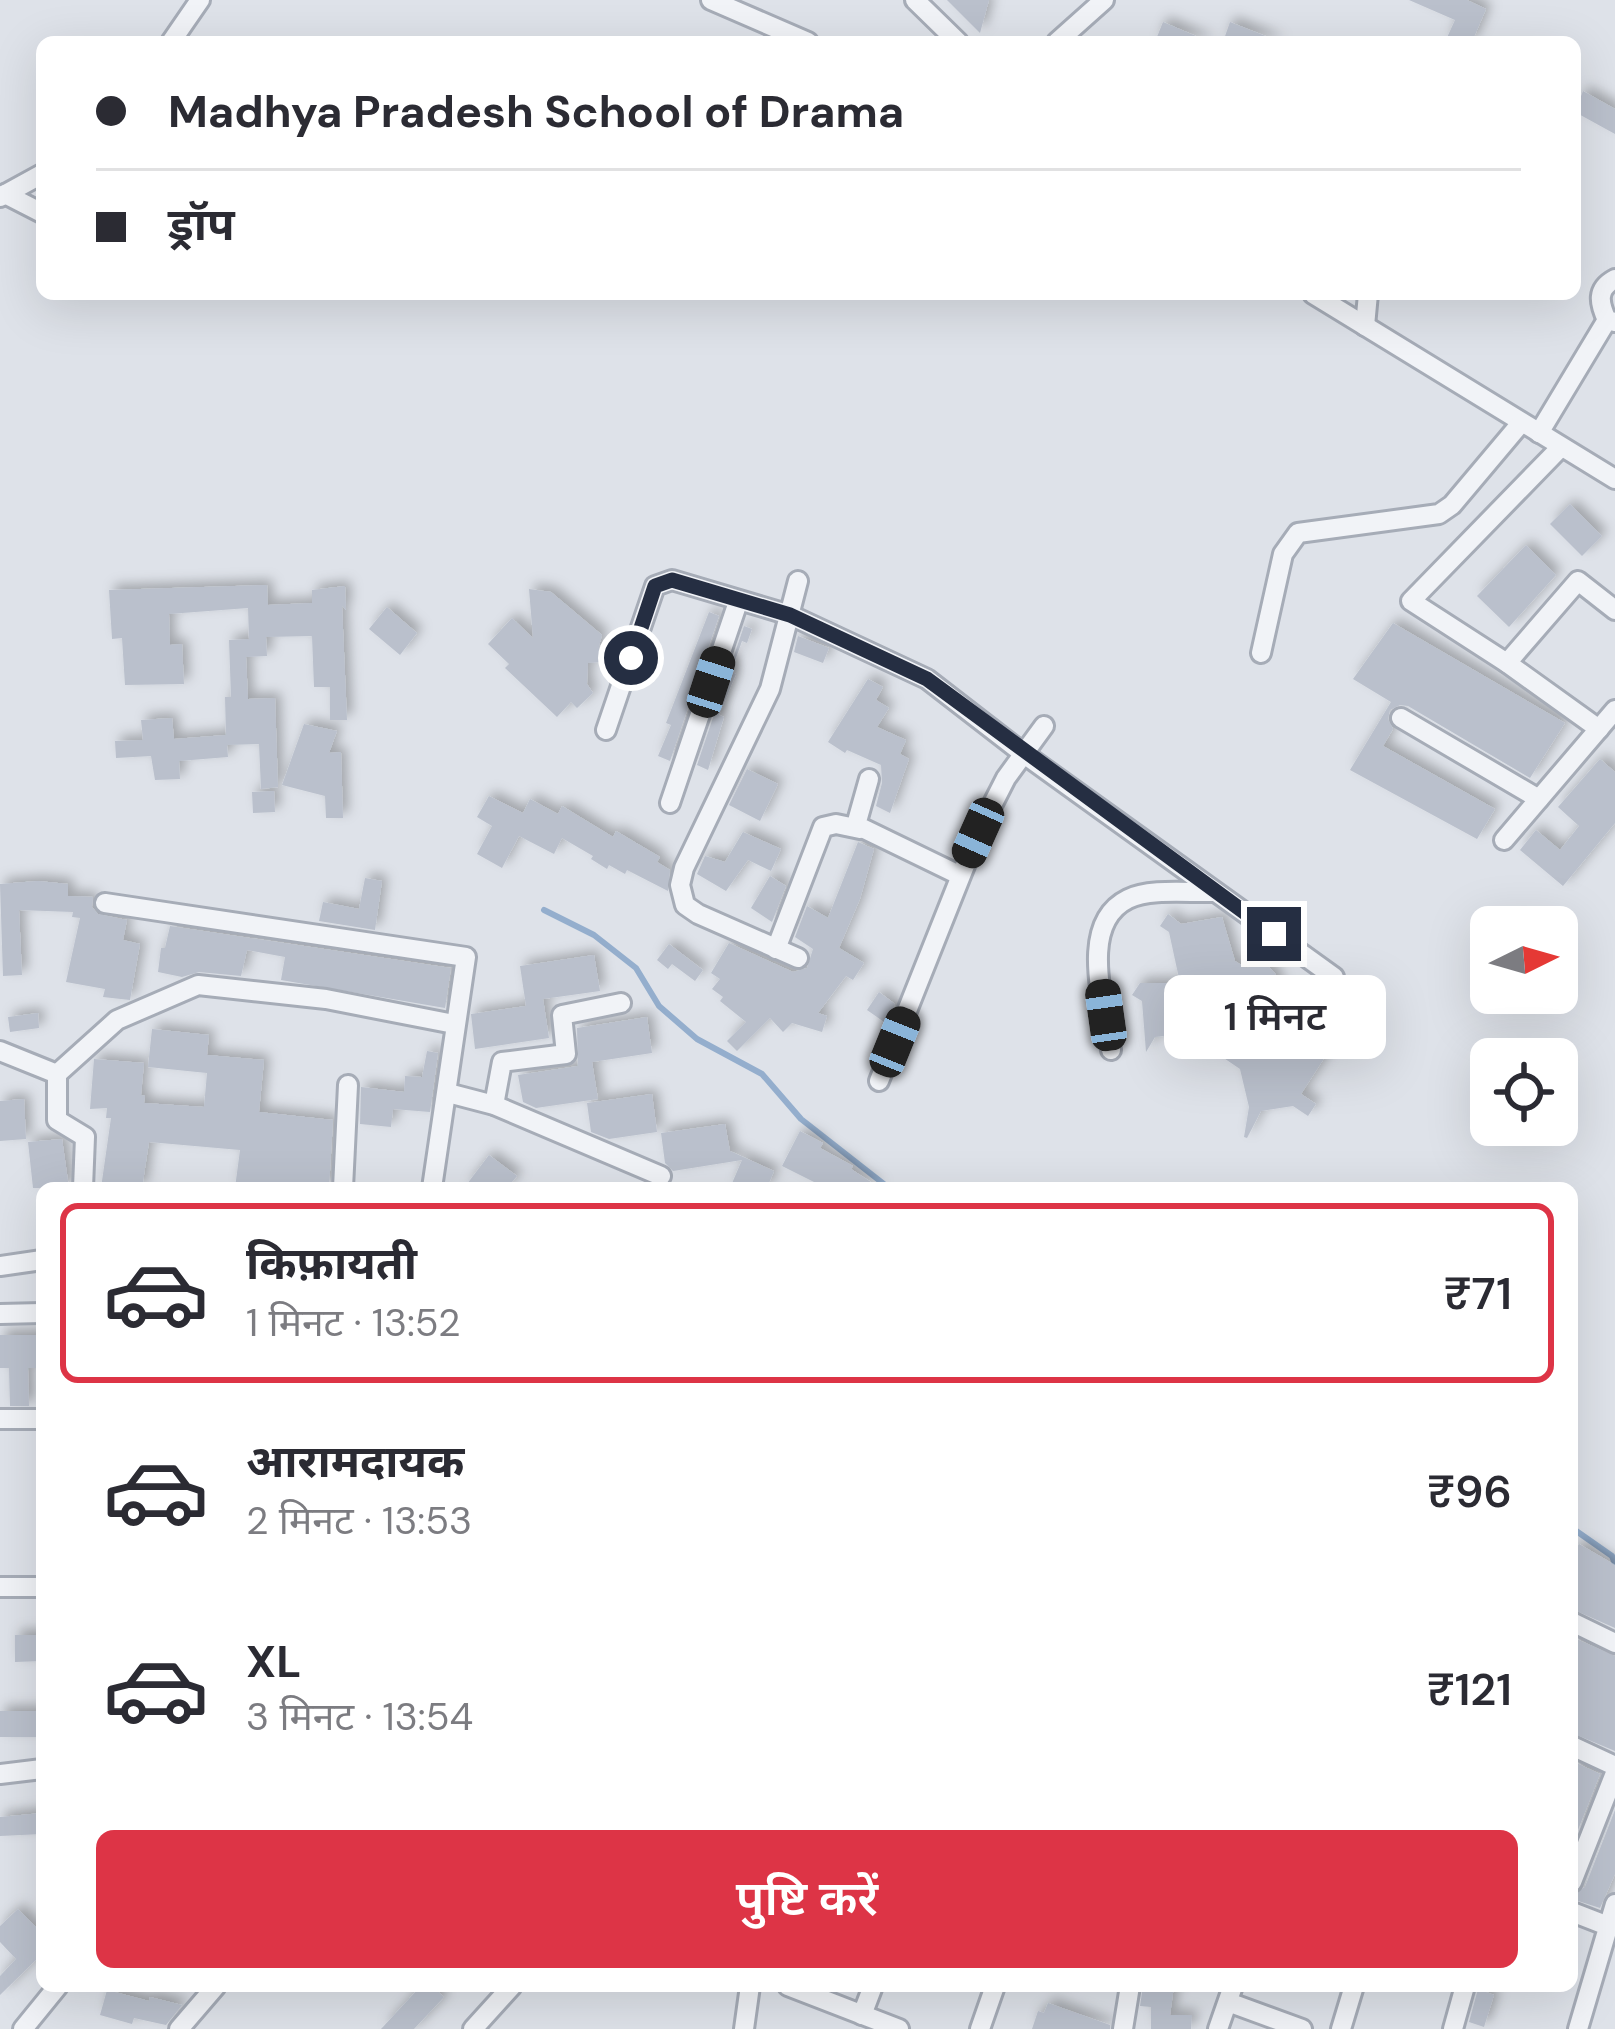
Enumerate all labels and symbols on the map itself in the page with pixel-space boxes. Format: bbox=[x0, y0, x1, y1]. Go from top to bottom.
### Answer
route start bbox=[604, 631, 658, 685]
car bbox=[683, 642, 739, 722]
car bbox=[947, 793, 1009, 873]
north arrow bbox=[1470, 906, 1578, 1014]
route end bbox=[1247, 907, 1301, 961]
callout: 1 मिनट bbox=[1163, 976, 1385, 1060]
car bbox=[1083, 977, 1129, 1053]
car bbox=[865, 1002, 925, 1082]

